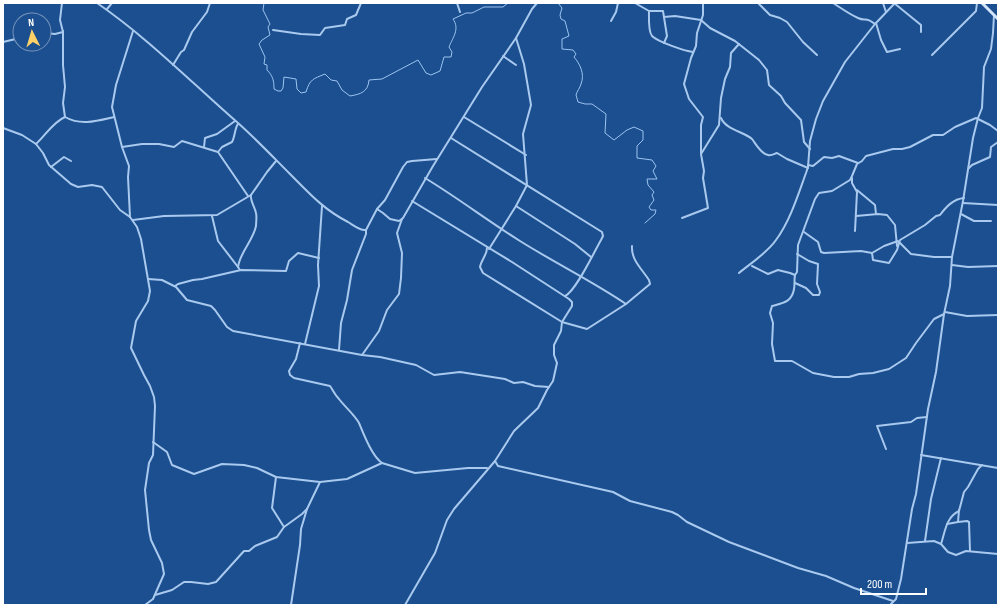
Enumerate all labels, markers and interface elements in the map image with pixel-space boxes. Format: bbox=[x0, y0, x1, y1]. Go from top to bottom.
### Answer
north arrow bbox=[12, 12, 52, 52]
text: N bbox=[28, 16, 35, 29]
scale bar bbox=[861, 570, 926, 596]
text: 200 m bbox=[867, 577, 893, 592]

